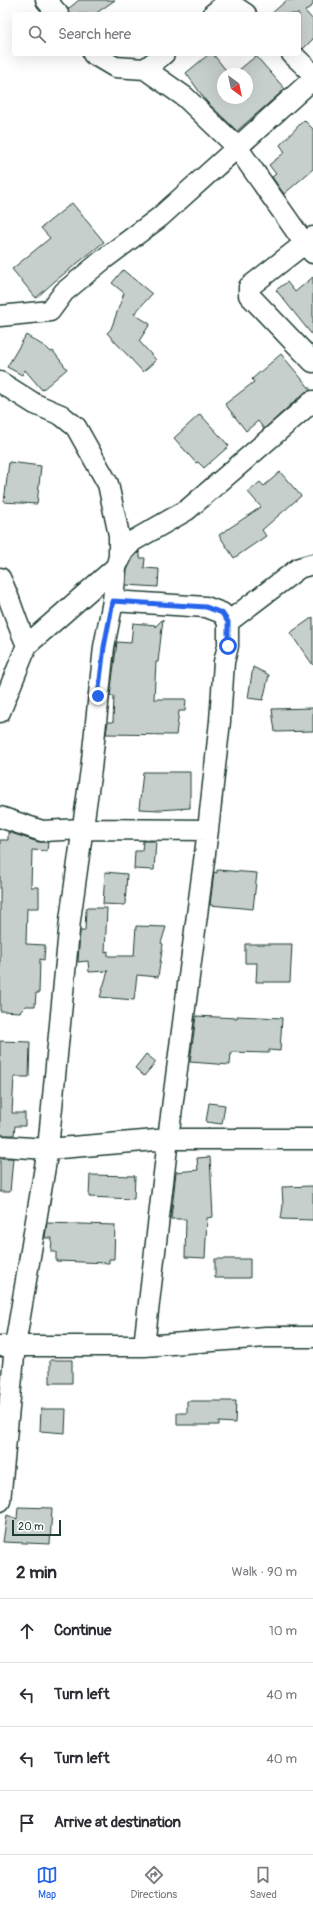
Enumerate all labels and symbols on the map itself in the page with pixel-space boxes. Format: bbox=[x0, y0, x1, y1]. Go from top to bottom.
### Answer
north arrow bbox=[217, 68, 253, 104]
route start bbox=[219, 637, 237, 655]
route end bbox=[89, 687, 107, 705]
scale bar bbox=[12, 1518, 61, 1537]

